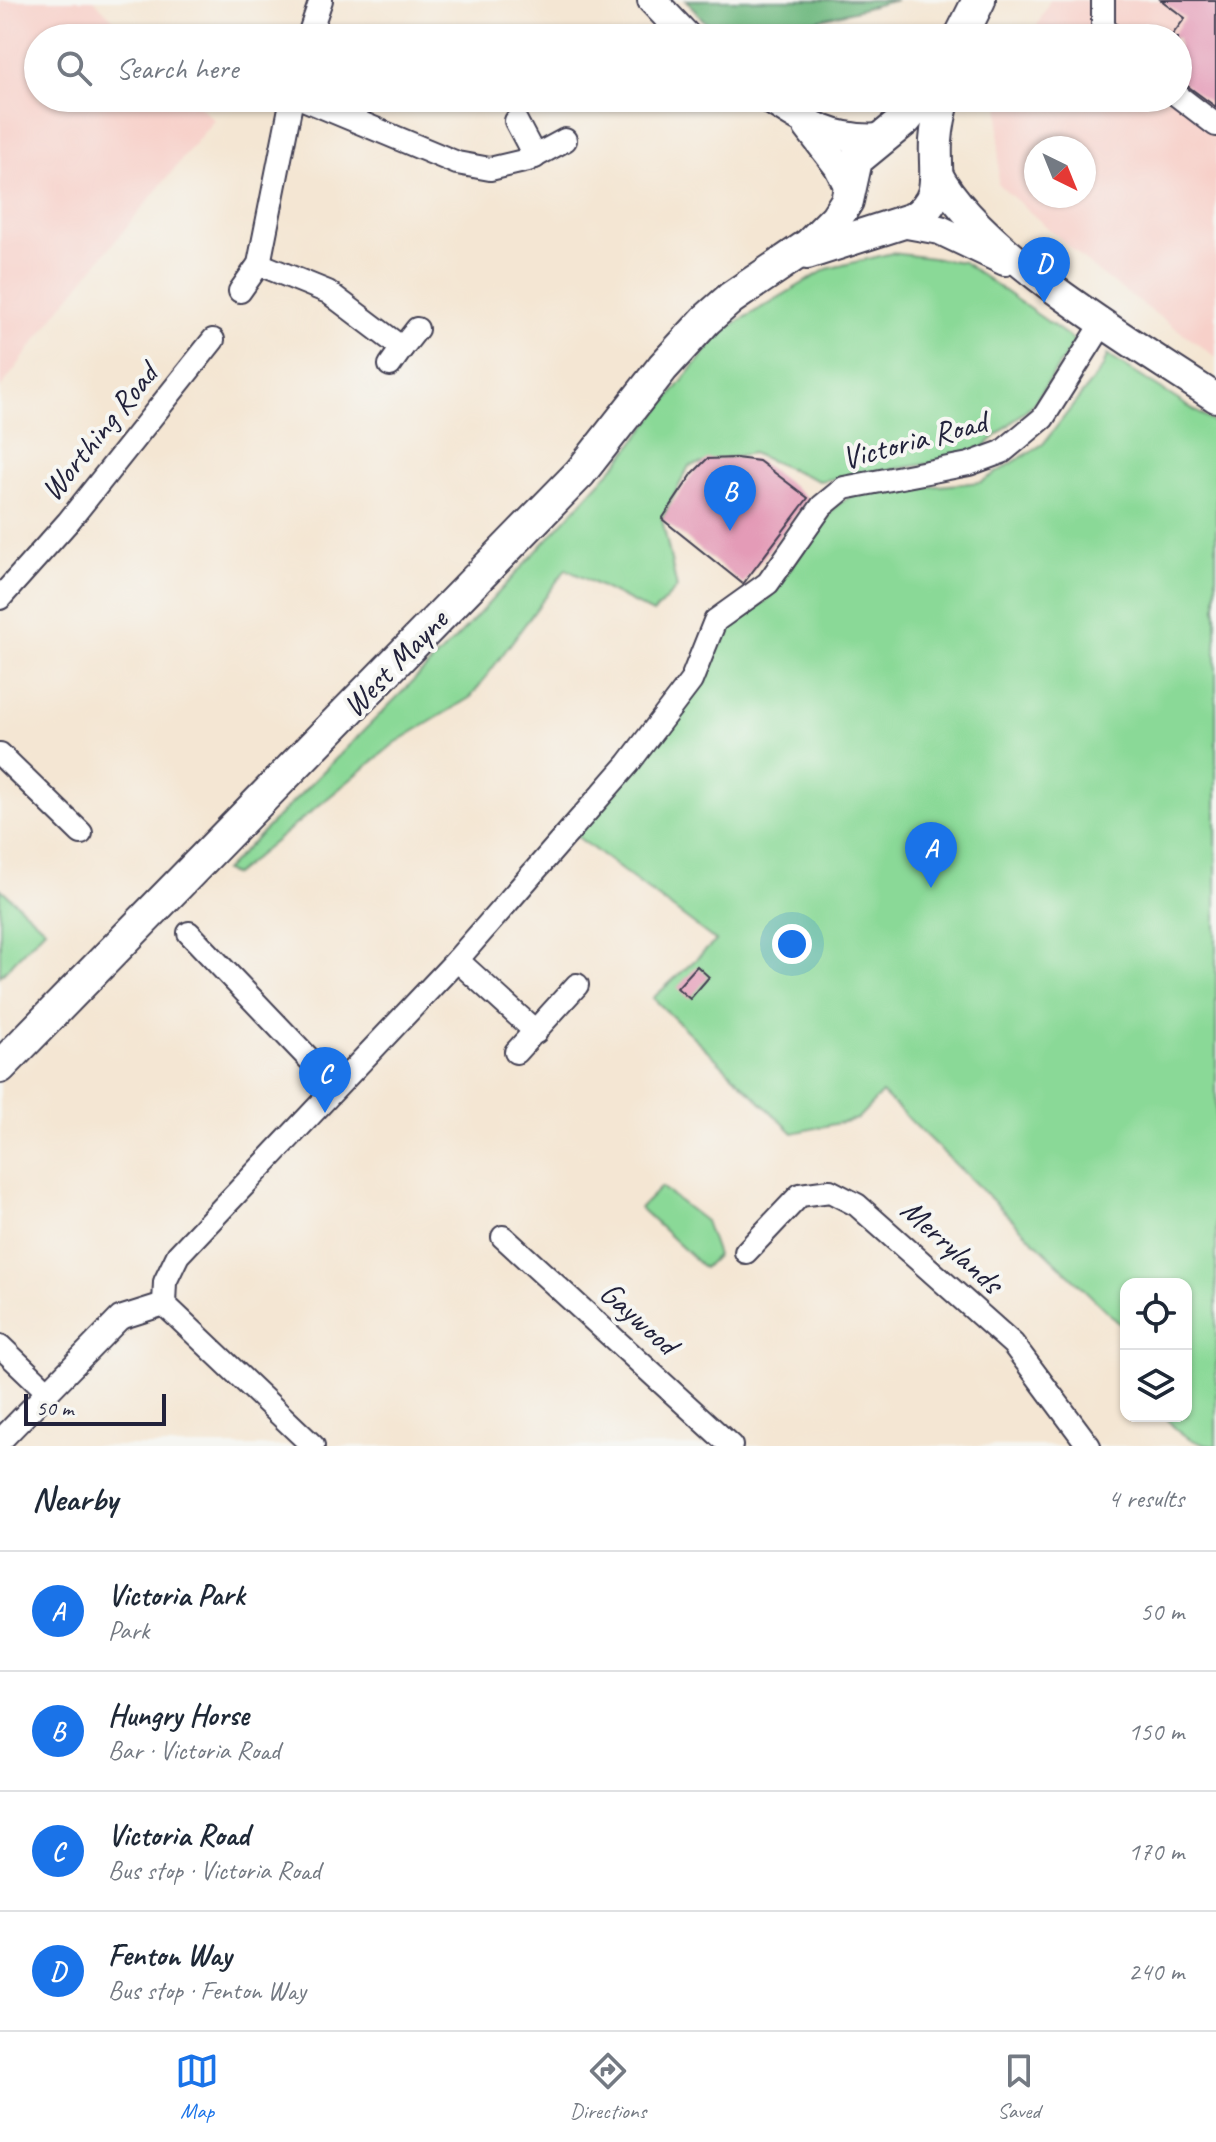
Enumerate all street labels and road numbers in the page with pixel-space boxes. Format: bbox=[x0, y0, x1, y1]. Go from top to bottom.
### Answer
street label: Worthing Road bbox=[31, 351, 170, 509]
street label: Victoria Road bbox=[837, 400, 995, 479]
street label: West Mayne bbox=[334, 598, 458, 726]
street label: Merrylands bbox=[892, 1189, 1014, 1305]
street label: Gaywood bbox=[591, 1272, 690, 1367]

